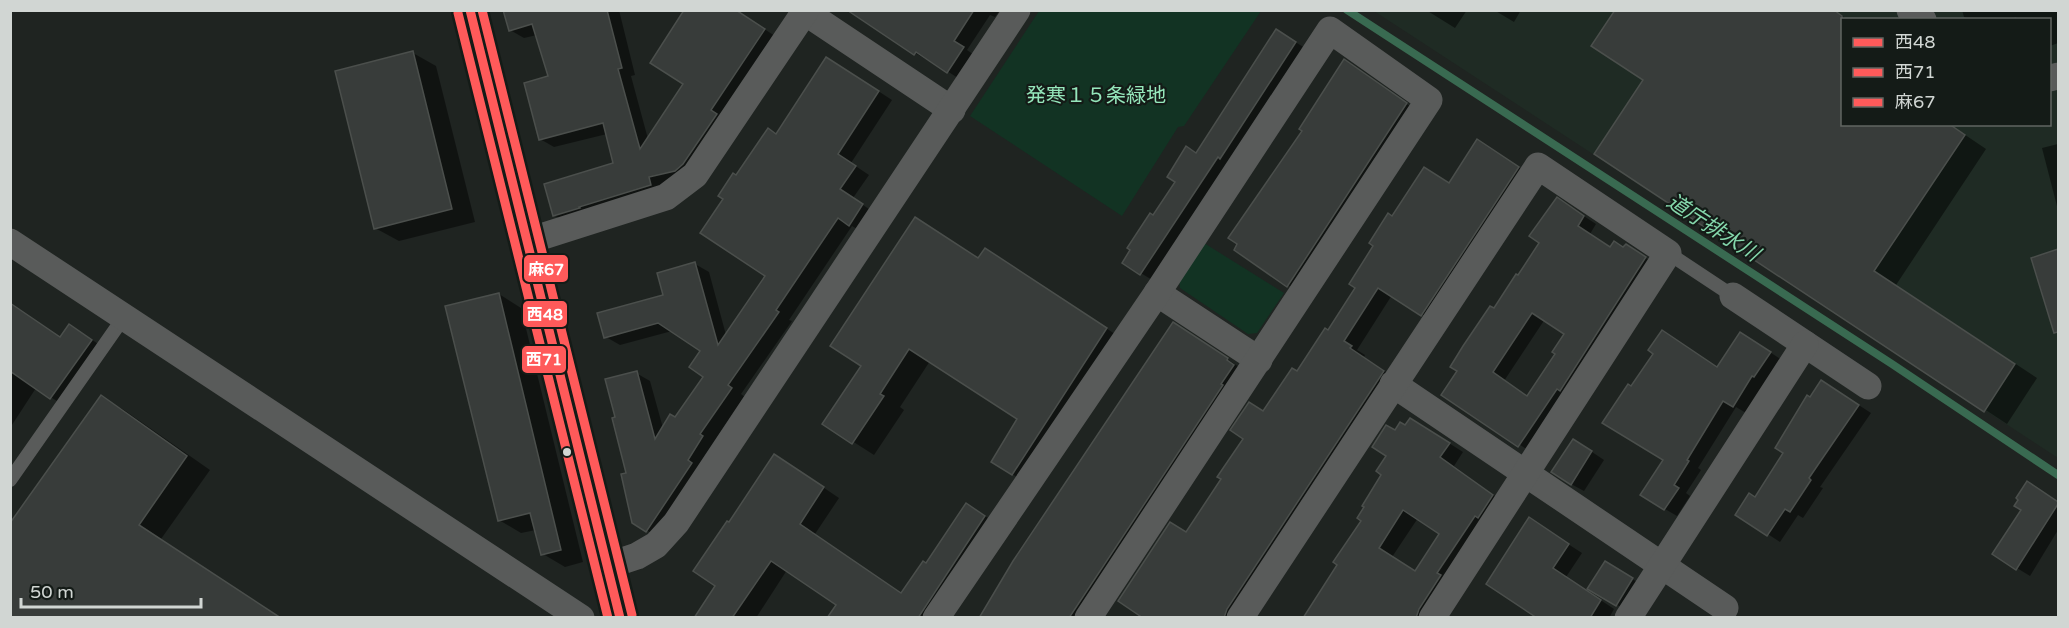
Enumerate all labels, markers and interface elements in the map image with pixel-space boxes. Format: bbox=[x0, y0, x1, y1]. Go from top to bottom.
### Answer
legend bbox=[1841, 18, 2051, 126]
text: 西48 bbox=[1895, 31, 1936, 53]
text: 西71 bbox=[1895, 61, 1936, 83]
park label: 発寒１５条緑地 bbox=[1026, 84, 1166, 108]
text: 麻67 bbox=[1895, 91, 1936, 113]
water label: 道庁排水川 bbox=[1662, 189, 1766, 268]
line badge: 麻67 bbox=[523, 254, 569, 283]
text: 麻67 bbox=[528, 260, 564, 280]
line badge: 西48 bbox=[522, 300, 568, 328]
text: 西48 bbox=[527, 305, 563, 325]
line badge: 西71 bbox=[521, 345, 567, 374]
text: 西71 bbox=[526, 350, 562, 370]
unlabelled marker bbox=[561, 446, 573, 458]
scale bar bbox=[21, 571, 201, 609]
text: 50 m bbox=[30, 581, 74, 603]

